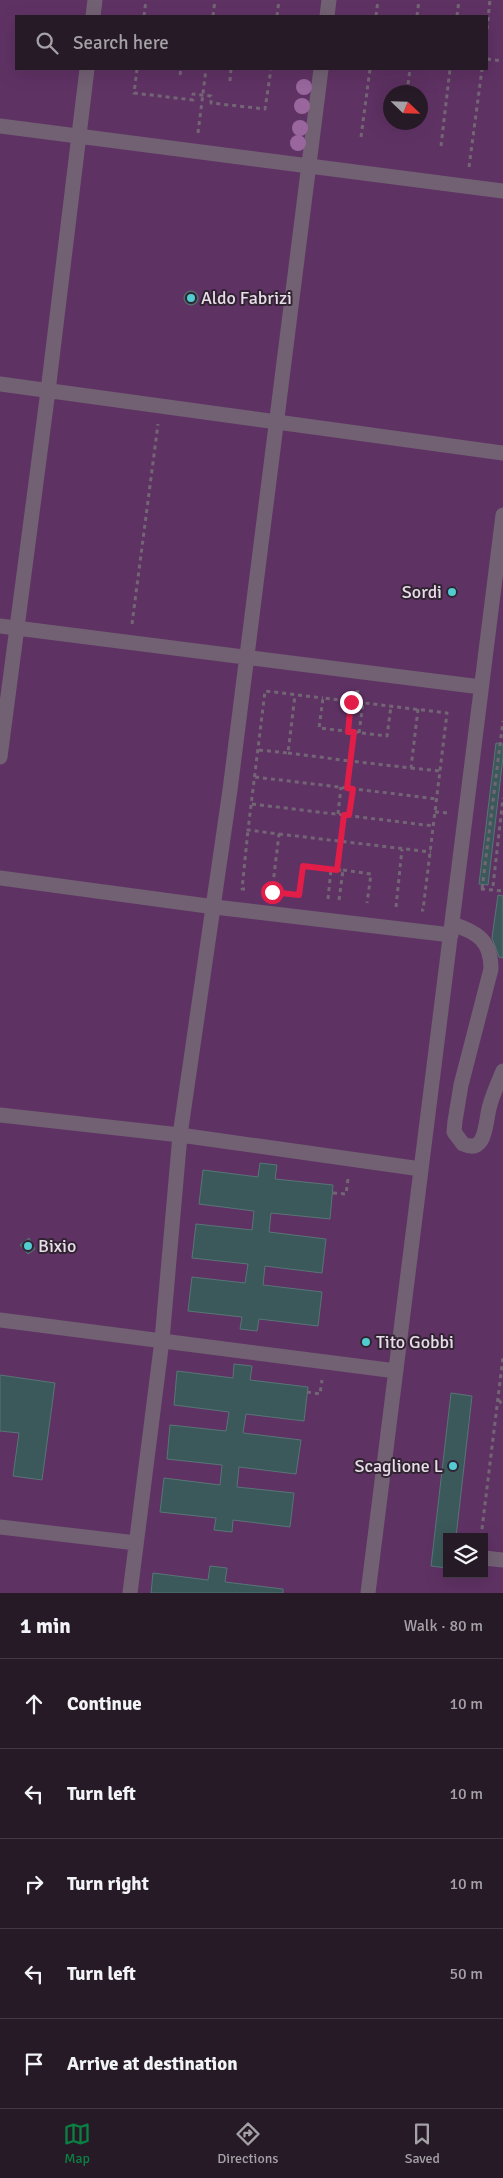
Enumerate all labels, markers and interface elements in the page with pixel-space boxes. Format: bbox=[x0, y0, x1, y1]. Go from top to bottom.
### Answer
search box bbox=[15, 15, 488, 70]
icon: search bbox=[33, 29, 61, 57]
text: Search here bbox=[73, 31, 169, 55]
north arrow bbox=[383, 85, 428, 130]
place label: Aldo Fabrizi bbox=[201, 287, 292, 309]
marker: Aldo Fabrizi bbox=[185, 292, 197, 304]
place label: Sordi bbox=[402, 581, 442, 603]
marker: Sordi bbox=[446, 586, 458, 598]
route end bbox=[340, 691, 363, 714]
route start bbox=[261, 881, 284, 904]
place label: Bixio bbox=[38, 1235, 76, 1257]
marker: Bixio bbox=[22, 1240, 34, 1252]
place label: Tito Gobbi bbox=[376, 1331, 454, 1353]
marker: Tito Gobbi bbox=[360, 1336, 372, 1348]
place label: Scaglione L bbox=[355, 1455, 443, 1477]
marker: Scaglione L bbox=[447, 1460, 459, 1472]
map controls bbox=[443, 1533, 488, 1578]
button: layers bbox=[443, 1533, 488, 1578]
text: 1 min bbox=[20, 1613, 71, 1639]
text: Walk · 80 m bbox=[404, 1616, 483, 1636]
icon: ahead bbox=[20, 1690, 48, 1718]
text: Continue bbox=[67, 1692, 142, 1716]
text: 10 m bbox=[449, 1694, 483, 1714]
icon: left bbox=[20, 1780, 48, 1808]
text: Turn left bbox=[67, 1782, 136, 1806]
text: 10 m bbox=[449, 1784, 483, 1804]
icon: right bbox=[20, 1870, 48, 1898]
text: Turn right bbox=[67, 1872, 149, 1896]
text: 10 m bbox=[449, 1874, 483, 1894]
icon: left bbox=[20, 1960, 48, 1988]
text: Turn left bbox=[67, 1962, 136, 1986]
text: 50 m bbox=[449, 1964, 483, 1984]
icon: arrive bbox=[20, 2050, 48, 2078]
text: Arrive at destination bbox=[67, 2052, 238, 2076]
tab: Map bbox=[63, 2120, 91, 2167]
tab: Directions bbox=[217, 2120, 278, 2167]
tab: Saved bbox=[405, 2120, 440, 2167]

